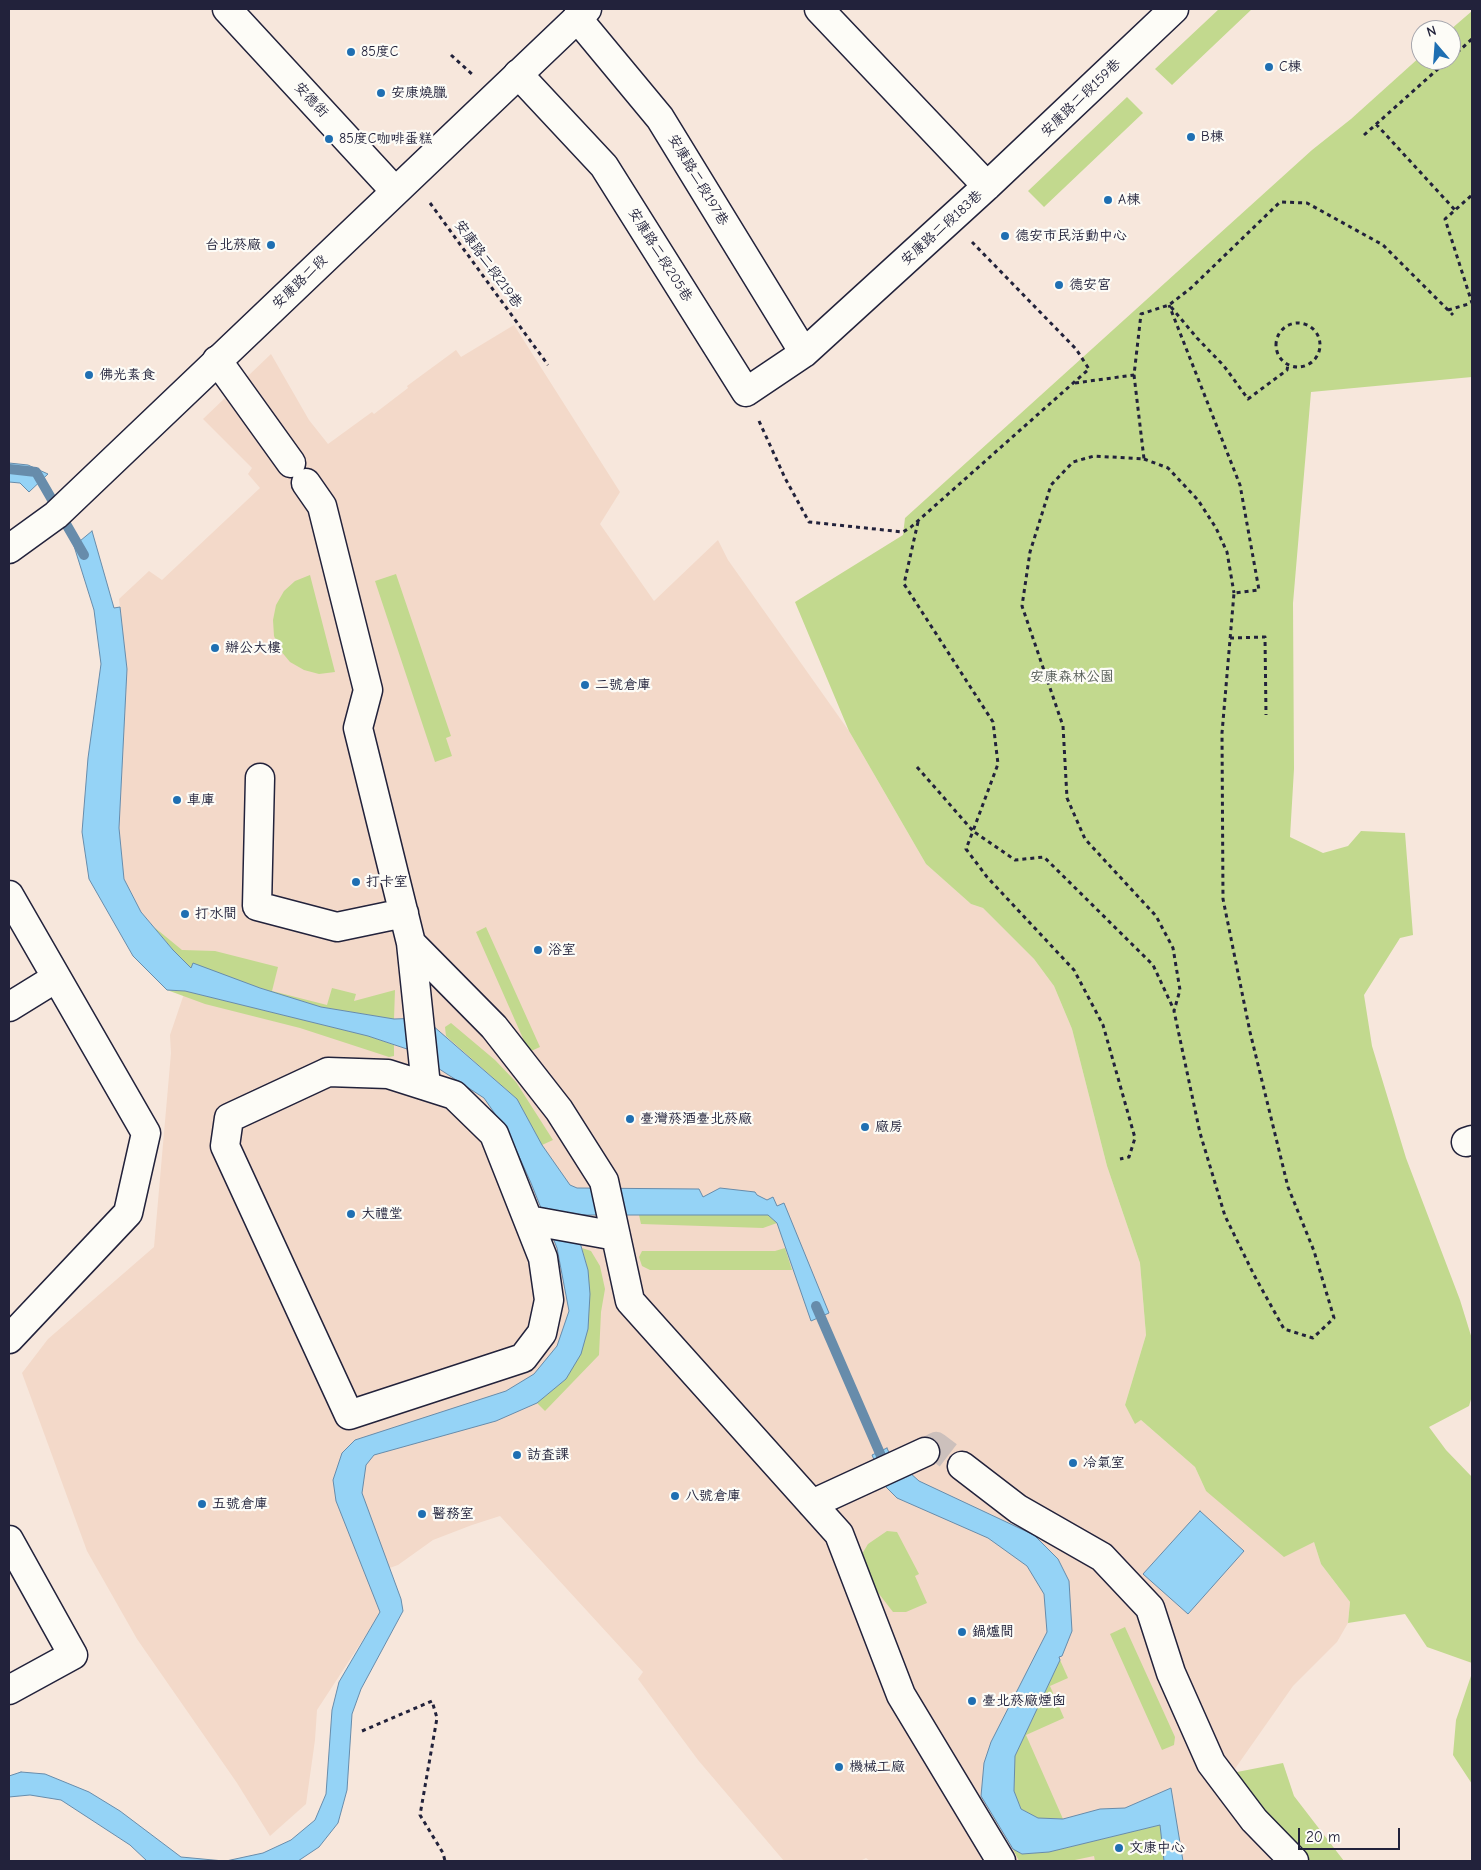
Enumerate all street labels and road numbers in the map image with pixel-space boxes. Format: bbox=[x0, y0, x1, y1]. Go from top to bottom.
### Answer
street label: 安康路二段159巷 bbox=[1038, 56, 1124, 140]
street label: 安德街 bbox=[291, 79, 331, 121]
street label: 安康路二段197巷 bbox=[664, 131, 732, 229]
street label: 安康路二段183巷 bbox=[898, 187, 986, 269]
street label: 安康路二段205巷 bbox=[624, 205, 696, 305]
street label: 安康路二段219巷 bbox=[451, 217, 525, 311]
street label: 安康路二段 bbox=[269, 252, 331, 312]

